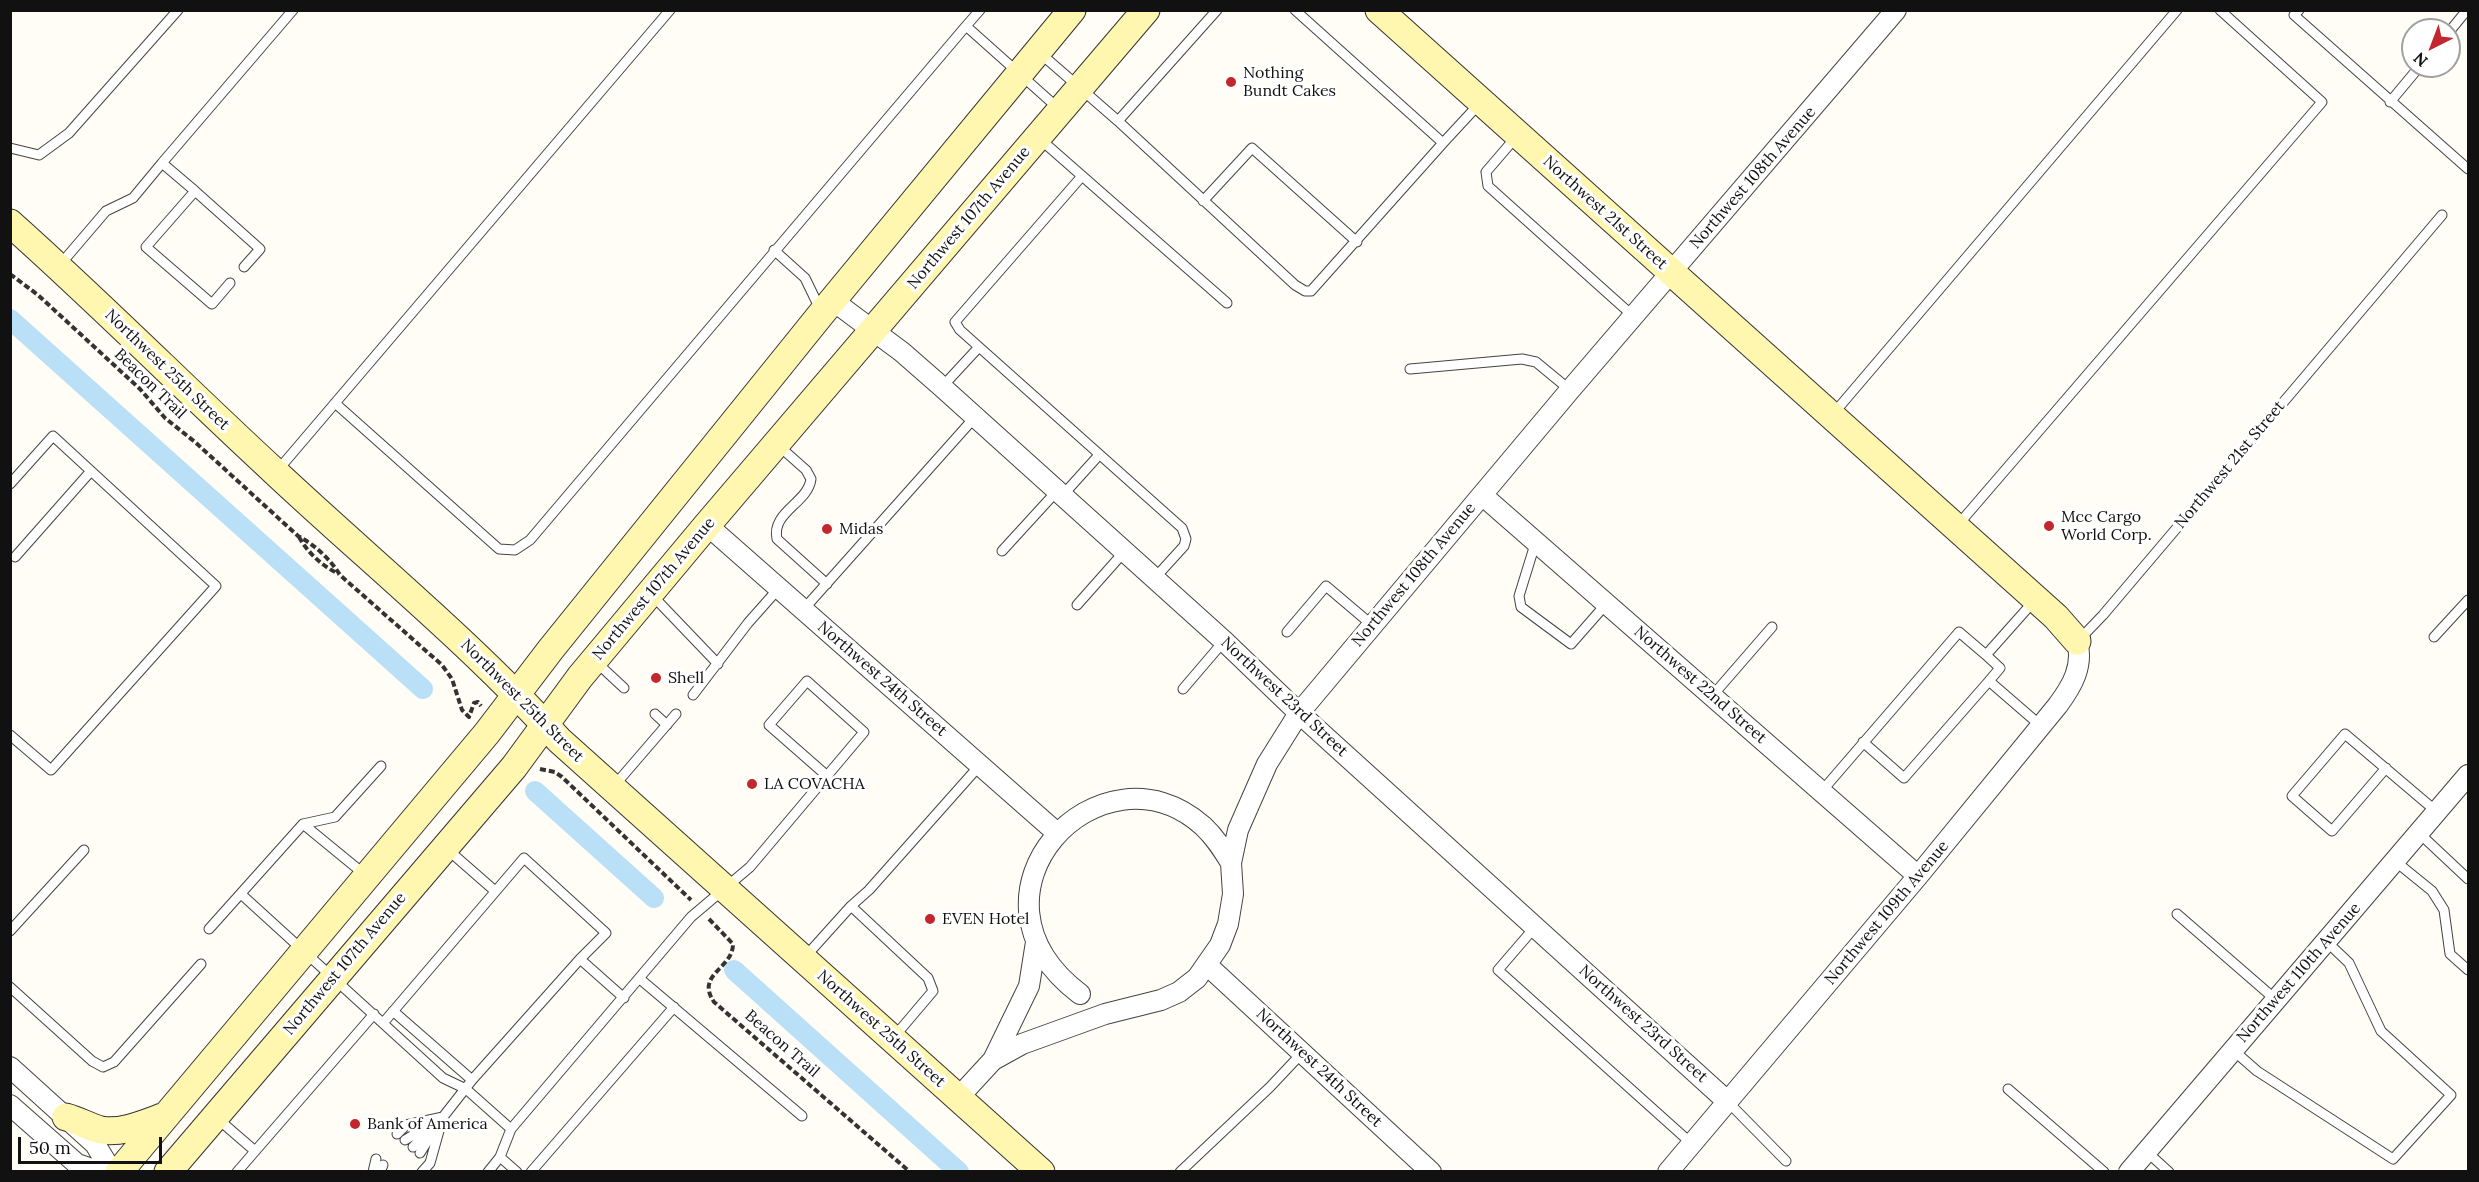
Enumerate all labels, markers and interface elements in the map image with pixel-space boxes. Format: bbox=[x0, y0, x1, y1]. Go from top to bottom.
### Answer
north arrow bbox=[2401, 18, 2461, 78]
text: N bbox=[2409, 48, 2432, 71]
place label: Nothing Bundt Cakes bbox=[1243, 63, 1336, 101]
marker: Nothing Bundt Cakes bbox=[1224, 75, 1238, 89]
street label: Northwest 108th Avenue bbox=[1686, 103, 1820, 253]
street label: Northwest 107th Avenue bbox=[904, 143, 1034, 293]
street label: Northwest 21st Street bbox=[1539, 152, 1671, 274]
street label: Northwest 25th Street bbox=[101, 305, 233, 435]
street label: Beacon Trail bbox=[110, 345, 190, 423]
street label: Northwest 21st Street bbox=[2171, 397, 2289, 533]
street label: Northwest 108th Avenue bbox=[1348, 499, 1480, 651]
place label: Mcc Cargo World Corp. bbox=[2061, 507, 2152, 545]
street label: Northwest 107th Avenue bbox=[589, 514, 719, 664]
place label: Midas bbox=[839, 519, 883, 539]
marker: Mcc Cargo World Corp. bbox=[2042, 519, 2056, 533]
marker: Midas bbox=[820, 522, 834, 536]
street label: Northwest 24th Street bbox=[813, 617, 951, 741]
street label: Northwest 22nd Street bbox=[1630, 622, 1770, 748]
street label: Northwest 23rd Street bbox=[1217, 633, 1351, 761]
street label: Northwest 25th Street bbox=[457, 636, 587, 766]
place label: Shell bbox=[668, 668, 704, 688]
marker: Shell bbox=[649, 671, 663, 685]
place label: LA COVACHA bbox=[764, 774, 865, 794]
marker: LA COVACHA bbox=[745, 777, 759, 791]
street label: Northwest 109th Avenue bbox=[1821, 837, 1953, 989]
street label: Northwest 107th Avenue bbox=[280, 889, 410, 1039]
street label: Northwest 110th Avenue bbox=[2233, 899, 2365, 1047]
place label: EVEN Hotel bbox=[942, 909, 1029, 929]
marker: EVEN Hotel bbox=[923, 912, 937, 926]
street label: Northwest 23rd Street bbox=[1575, 961, 1711, 1087]
street label: Northwest 25th Street bbox=[813, 966, 949, 1092]
street label: Northwest 24th Street bbox=[1252, 1005, 1386, 1131]
street label: Beacon Trail bbox=[741, 1006, 823, 1082]
place label: Bank of America bbox=[367, 1114, 488, 1134]
marker: Bank of America bbox=[348, 1117, 362, 1131]
scale bar bbox=[21, 1125, 165, 1163]
text: 50 m bbox=[29, 1136, 71, 1159]

